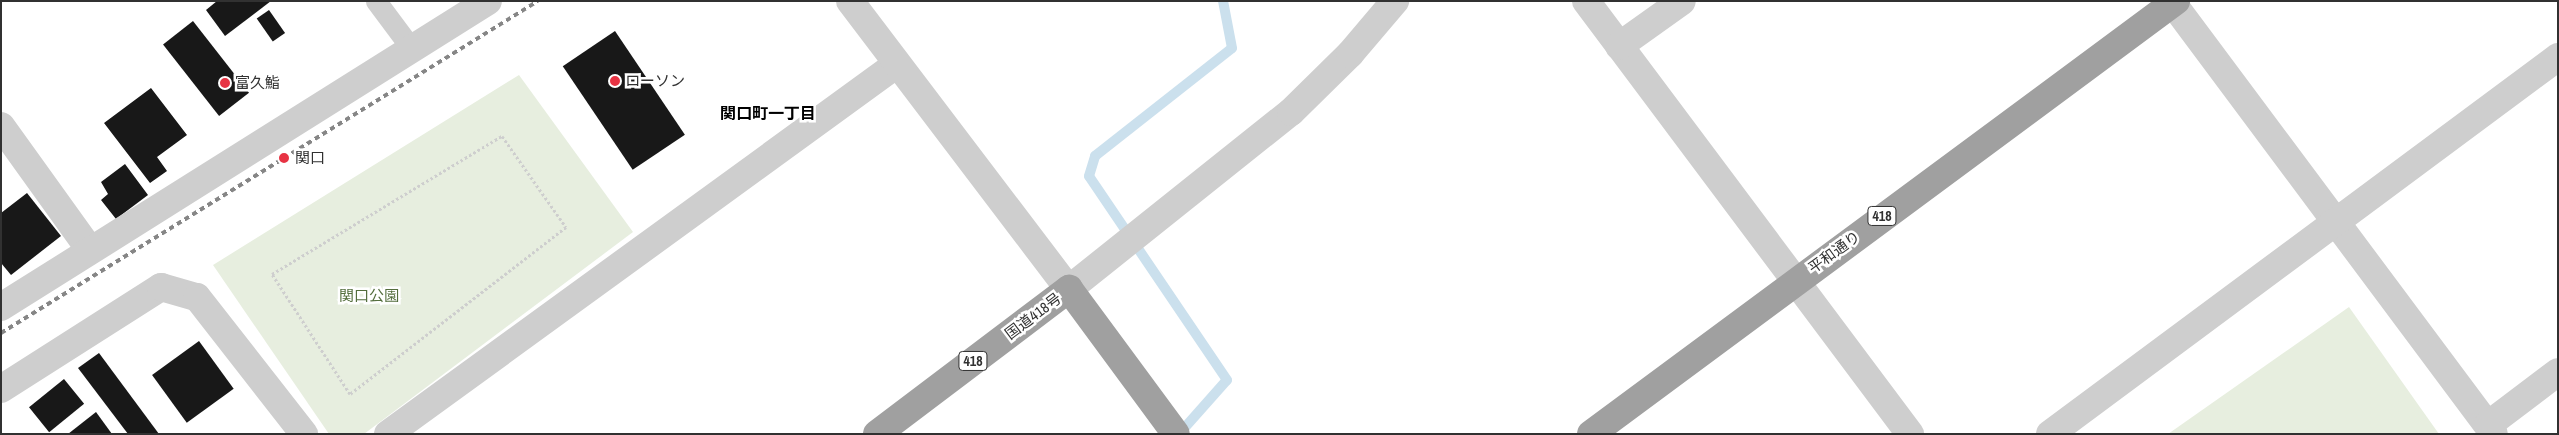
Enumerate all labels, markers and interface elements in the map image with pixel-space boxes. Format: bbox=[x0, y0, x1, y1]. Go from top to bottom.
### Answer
place label: ローソン bbox=[625, 72, 685, 90]
place label: 富久鮨 bbox=[235, 74, 280, 92]
marker: ローソン bbox=[609, 75, 621, 87]
marker: 富久鮨 bbox=[219, 77, 231, 89]
district label: 関口町一丁目 bbox=[720, 103, 816, 123]
place label: 関口 bbox=[295, 149, 325, 167]
marker: 関口 bbox=[277, 151, 291, 165]
road number: 418 bbox=[1867, 205, 1897, 228]
street label: 平和通り bbox=[1804, 227, 1864, 277]
park label: 関口公園 bbox=[339, 287, 399, 305]
street label: 国道418号 bbox=[1001, 289, 1065, 343]
road number: 418 bbox=[958, 350, 988, 372]

